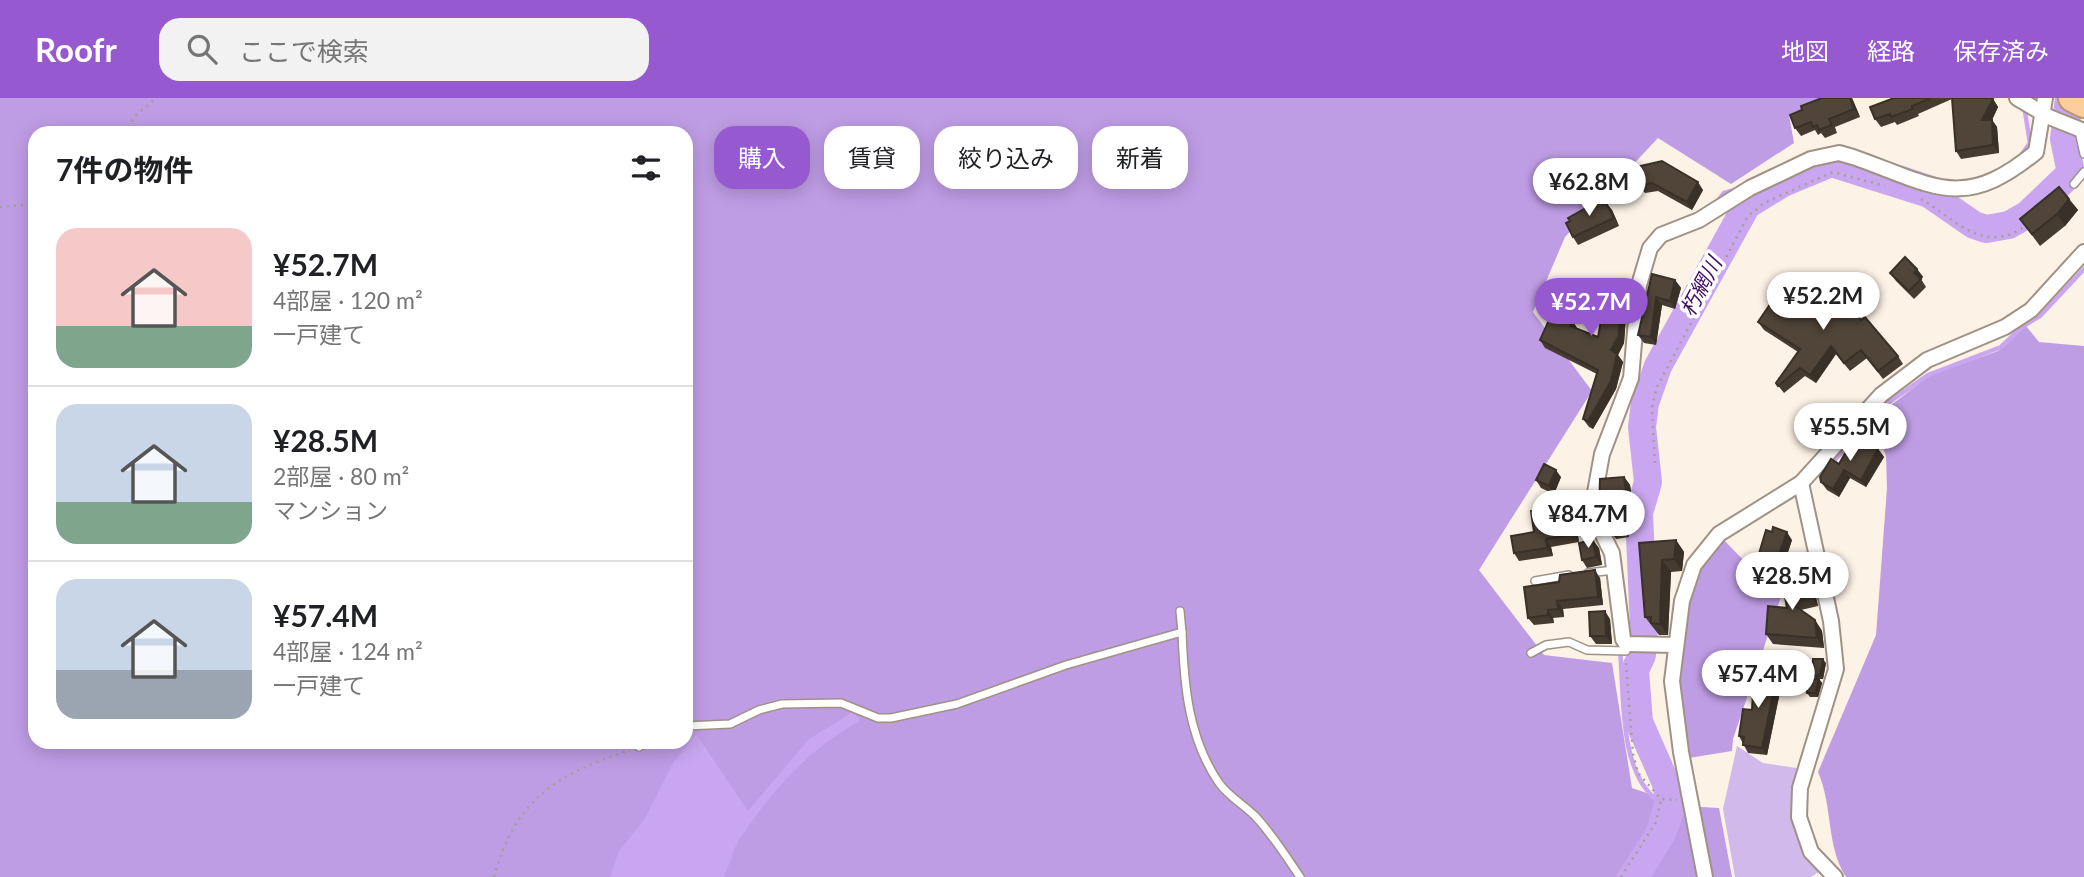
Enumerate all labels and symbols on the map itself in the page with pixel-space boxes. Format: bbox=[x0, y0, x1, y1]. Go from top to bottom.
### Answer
pin: ¥62.8M bbox=[1532, 158, 1646, 218]
water label: 朽網川 bbox=[1674, 251, 1727, 320]
pin: ¥52.2M bbox=[1766, 272, 1880, 332]
pin: ¥52.7M bbox=[1534, 278, 1648, 338]
pin: ¥55.5M bbox=[1793, 404, 1907, 463]
pin: ¥84.7M bbox=[1531, 490, 1645, 550]
pin: ¥28.5M bbox=[1735, 552, 1849, 612]
pin: ¥57.4M bbox=[1701, 650, 1815, 710]

